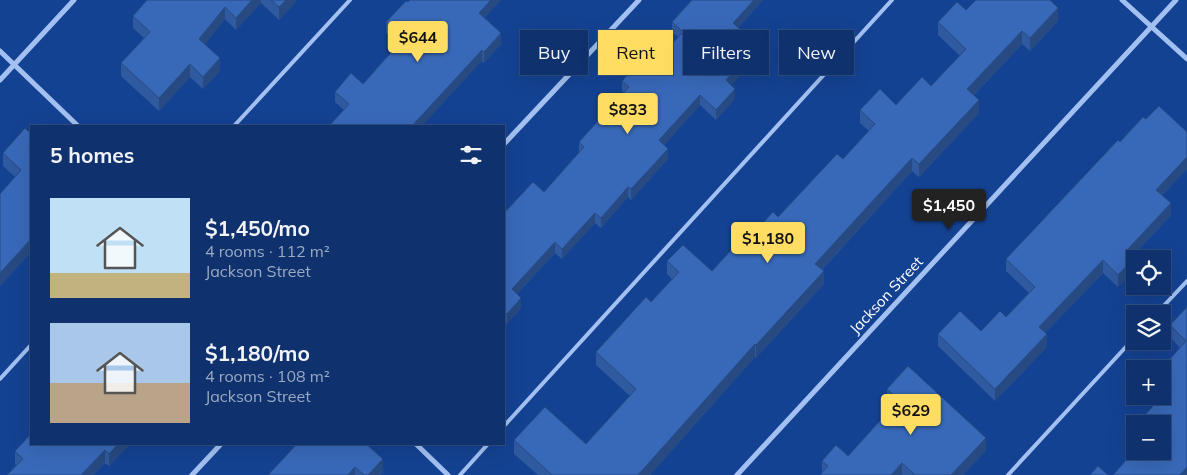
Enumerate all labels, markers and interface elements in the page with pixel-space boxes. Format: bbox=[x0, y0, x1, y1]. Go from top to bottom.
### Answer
pin: $644 bbox=[388, 20, 448, 63]
text: $644 bbox=[399, 27, 437, 47]
chip: Buy bbox=[520, 30, 588, 75]
chip: Rent bbox=[598, 30, 673, 75]
chip: Filters bbox=[683, 30, 769, 75]
chip: New bbox=[779, 30, 854, 75]
pin: $833 bbox=[598, 92, 658, 135]
text: $833 bbox=[609, 99, 647, 119]
icon: filters bbox=[457, 141, 485, 169]
text: 5 homes bbox=[50, 142, 134, 168]
pin: $1,450 bbox=[908, 188, 990, 231]
text: $1,450 bbox=[923, 195, 975, 215]
text: $1,450/mo bbox=[205, 215, 310, 241]
icon: home bbox=[90, 218, 150, 278]
pin: $1,180 bbox=[727, 222, 809, 264]
text: $1,180 bbox=[742, 228, 794, 248]
text: 4 rooms · 112 m² bbox=[205, 241, 330, 261]
map controls bbox=[1126, 250, 1171, 460]
button: locate bbox=[1126, 250, 1171, 295]
street label: Jackson Street bbox=[845, 252, 927, 338]
text: Jackson Street bbox=[205, 261, 311, 281]
button: layers bbox=[1126, 305, 1171, 350]
text: $1,180/mo bbox=[205, 340, 310, 366]
icon: home bbox=[90, 343, 150, 403]
button: + bbox=[1126, 360, 1171, 405]
text: 4 rooms · 108 m² bbox=[205, 366, 330, 386]
text: Jackson Street bbox=[205, 386, 311, 406]
pin: $629 bbox=[881, 394, 941, 436]
text: $629 bbox=[892, 400, 930, 420]
button: − bbox=[1126, 415, 1171, 460]

